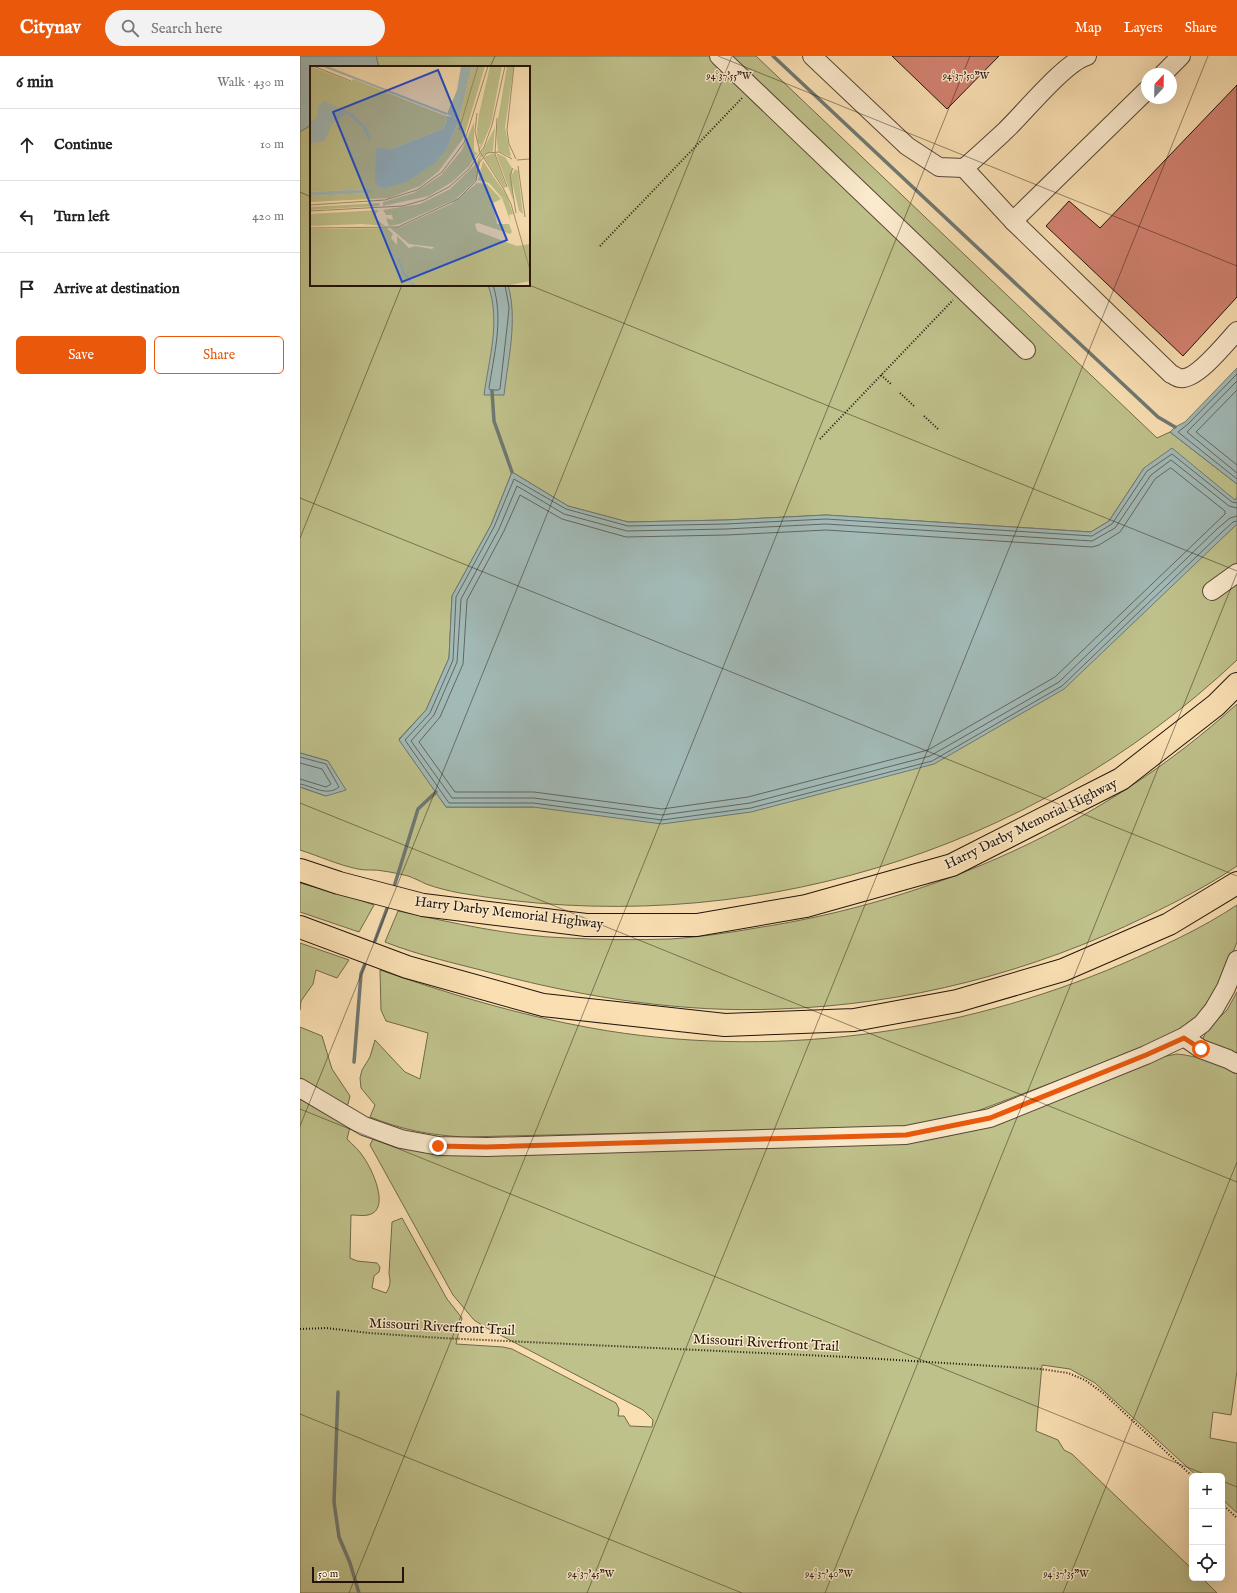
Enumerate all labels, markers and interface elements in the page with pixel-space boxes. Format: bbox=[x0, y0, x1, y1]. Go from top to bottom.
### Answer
search box bbox=[105, 10, 385, 46]
text: Citynav bbox=[20, 16, 81, 40]
icon: search bbox=[119, 17, 141, 39]
text: Search here bbox=[151, 19, 222, 38]
text: Map bbox=[1075, 19, 1102, 37]
text: Layers bbox=[1124, 19, 1163, 37]
text: Share bbox=[1185, 19, 1217, 37]
inset map bbox=[310, 66, 530, 286]
north arrow bbox=[1141, 68, 1177, 104]
text: 94°37'55"W bbox=[705, 70, 752, 83]
text: 94°37'50"W bbox=[942, 70, 990, 83]
text: 6 min bbox=[16, 72, 54, 93]
text: Walk · 430 m bbox=[217, 74, 284, 91]
icon: ahead bbox=[16, 134, 38, 156]
text: Continue bbox=[54, 135, 112, 154]
text: 10 m bbox=[260, 136, 284, 153]
icon: left bbox=[16, 206, 38, 228]
text: Turn left bbox=[54, 207, 110, 226]
text: 420 m bbox=[252, 208, 284, 225]
icon: arrive bbox=[16, 278, 38, 300]
text: Arrive at destination bbox=[54, 279, 180, 298]
button: Save bbox=[16, 336, 146, 374]
button: Share bbox=[154, 336, 284, 374]
street label: Harry Darby Memorial Highway bbox=[942, 774, 1121, 874]
street label: Harry Darby Memorial Highway bbox=[414, 892, 605, 934]
route start bbox=[1192, 1040, 1210, 1058]
route end bbox=[429, 1137, 447, 1155]
street label: Missouri Riverfront Trail bbox=[368, 1314, 516, 1340]
street label: Missouri Riverfront Trail bbox=[692, 1330, 840, 1356]
map controls bbox=[1189, 1473, 1225, 1581]
button: + bbox=[1189, 1473, 1225, 1509]
button: − bbox=[1189, 1509, 1225, 1545]
button: locate bbox=[1189, 1545, 1225, 1581]
scale bar bbox=[312, 1565, 404, 1584]
text: 50 m bbox=[318, 1567, 338, 1581]
text: 94°37'45"W bbox=[567, 1568, 615, 1581]
text: 94°37'40"W bbox=[804, 1568, 853, 1581]
text: 94°37'35"W bbox=[1042, 1568, 1089, 1581]

